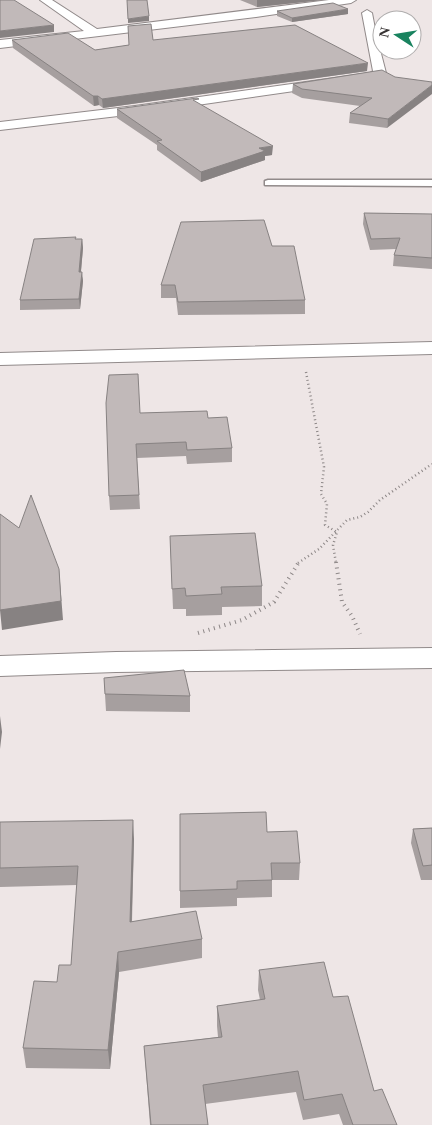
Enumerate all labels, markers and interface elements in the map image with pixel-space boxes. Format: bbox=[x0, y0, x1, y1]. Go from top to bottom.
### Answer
north arrow bbox=[372, 10, 422, 60]
text: N bbox=[376, 26, 393, 39]

